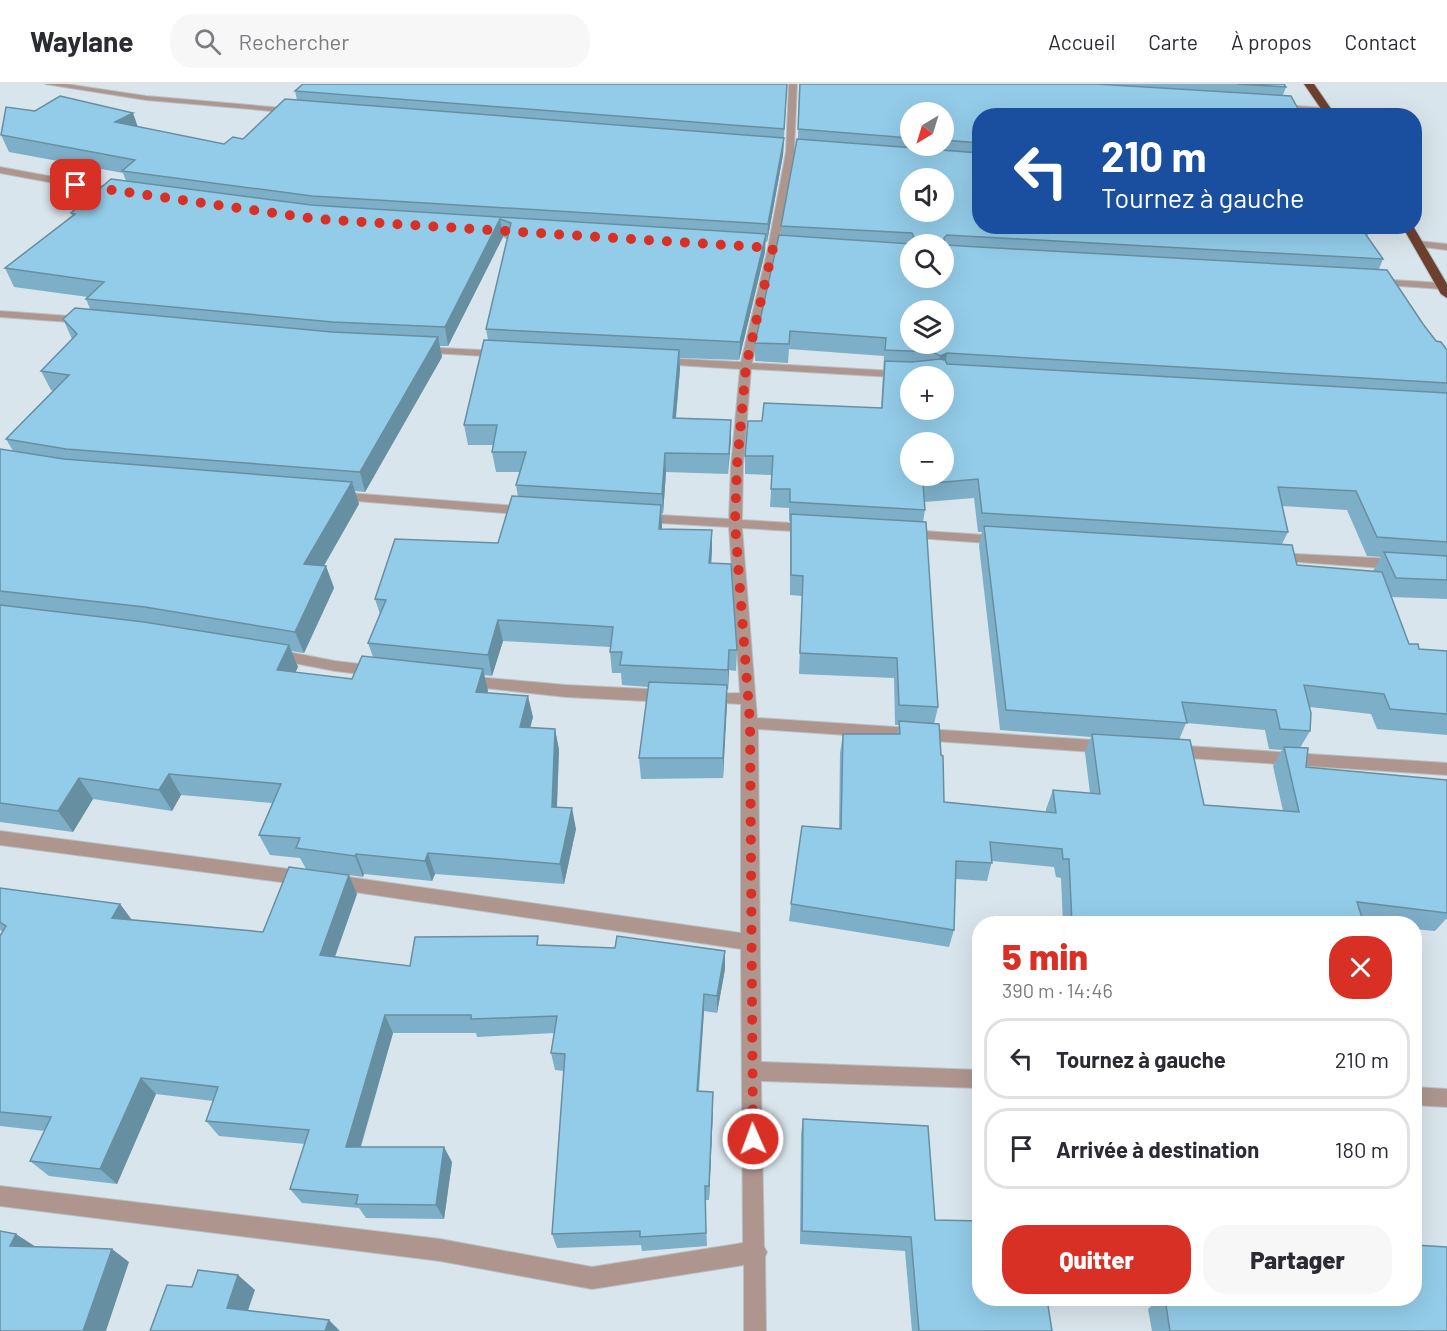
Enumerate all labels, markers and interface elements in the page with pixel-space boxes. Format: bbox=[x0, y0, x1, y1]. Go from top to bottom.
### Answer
search box bbox=[170, 14, 590, 68]
text: Waylane bbox=[30, 24, 134, 58]
icon: search bbox=[191, 25, 224, 58]
text: Rechercher bbox=[239, 28, 349, 54]
text: Accueil bbox=[1048, 29, 1115, 54]
text: Carte bbox=[1148, 29, 1198, 54]
text: À propos bbox=[1231, 29, 1312, 54]
text: Contact bbox=[1345, 29, 1417, 54]
north arrow bbox=[900, 102, 954, 156]
map controls bbox=[900, 102, 954, 486]
text: 210 m bbox=[1101, 130, 1207, 180]
icon: left bbox=[1002, 132, 1080, 210]
pin bbox=[50, 159, 101, 210]
icon: arrive bbox=[59, 168, 92, 201]
button: sound bbox=[900, 168, 954, 222]
text: Tournez à gauche bbox=[1101, 181, 1304, 213]
button: search bbox=[900, 234, 954, 288]
button: layers bbox=[900, 300, 954, 354]
button: + bbox=[900, 366, 954, 420]
button: − bbox=[900, 432, 954, 486]
text: 5 min bbox=[1002, 934, 1088, 977]
button: close bbox=[1329, 936, 1392, 999]
text: 390 m · 14:46 bbox=[1002, 978, 1113, 1002]
icon: left bbox=[1005, 1042, 1038, 1075]
text: Tournez à gauche bbox=[1056, 1046, 1226, 1072]
text: 210 m bbox=[1335, 1046, 1389, 1072]
position arrow bbox=[721, 1107, 785, 1171]
icon: arrive bbox=[1005, 1132, 1038, 1165]
text: Arrivée à destination bbox=[1056, 1136, 1259, 1162]
text: 180 m bbox=[1335, 1136, 1389, 1162]
button: Quitter bbox=[1002, 1225, 1191, 1294]
button: Partager bbox=[1203, 1225, 1392, 1294]

